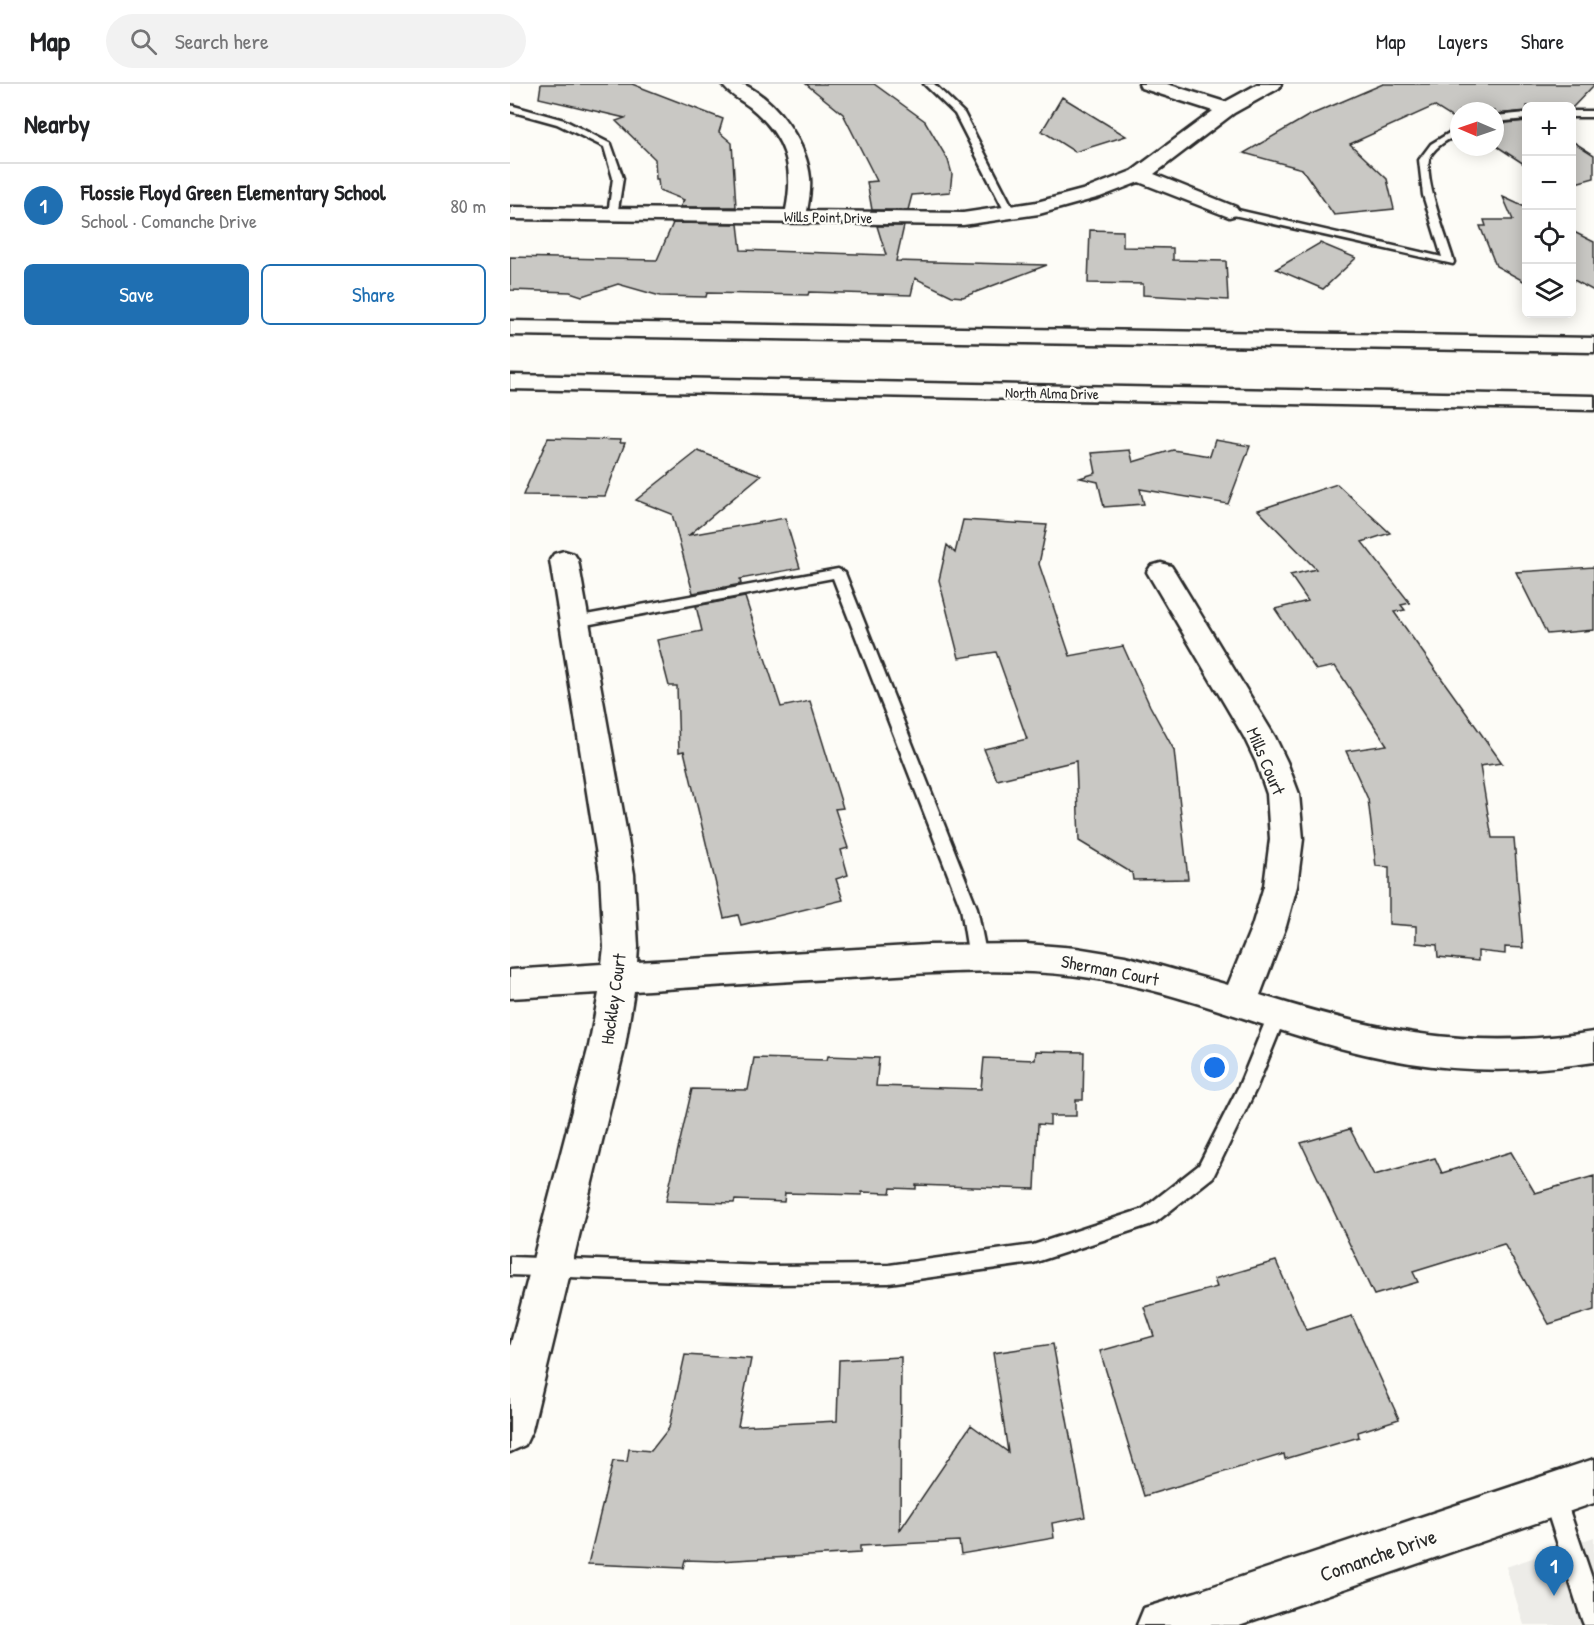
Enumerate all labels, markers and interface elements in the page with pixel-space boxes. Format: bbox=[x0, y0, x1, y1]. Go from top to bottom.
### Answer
search box bbox=[106, 14, 526, 68]
text: Map bbox=[30, 22, 70, 60]
icon: search bbox=[127, 25, 160, 58]
text: Search here bbox=[175, 26, 269, 56]
text: Map bbox=[1376, 27, 1405, 56]
text: Layers bbox=[1438, 27, 1488, 56]
text: Share bbox=[1521, 27, 1564, 56]
north arrow bbox=[1450, 102, 1504, 156]
map controls bbox=[1522, 102, 1576, 318]
button: + bbox=[1522, 102, 1576, 156]
text: Nearby bbox=[24, 106, 90, 141]
button: − bbox=[1522, 156, 1576, 210]
text: Flossie Floyd Green Elementary School bbox=[81, 177, 386, 207]
text: 1 bbox=[40, 192, 47, 219]
text: 80 m bbox=[450, 192, 486, 219]
street label: Wills Point Drive bbox=[784, 206, 872, 228]
text: School · Comanche Drive bbox=[81, 207, 257, 234]
button: locate bbox=[1522, 210, 1576, 264]
button: Save bbox=[24, 264, 249, 325]
button: Share bbox=[261, 264, 486, 325]
button: layers bbox=[1522, 264, 1576, 318]
street label: North Alma Drive bbox=[1005, 382, 1099, 404]
street label: Mills Court bbox=[1241, 723, 1292, 799]
street label: Sherman Court bbox=[1059, 948, 1162, 992]
street label: Hockley Court bbox=[594, 951, 632, 1046]
your location bbox=[1200, 1053, 1229, 1082]
street label: Comanche Drive bbox=[1316, 1521, 1440, 1589]
pin: 1 bbox=[1534, 1546, 1574, 1596]

